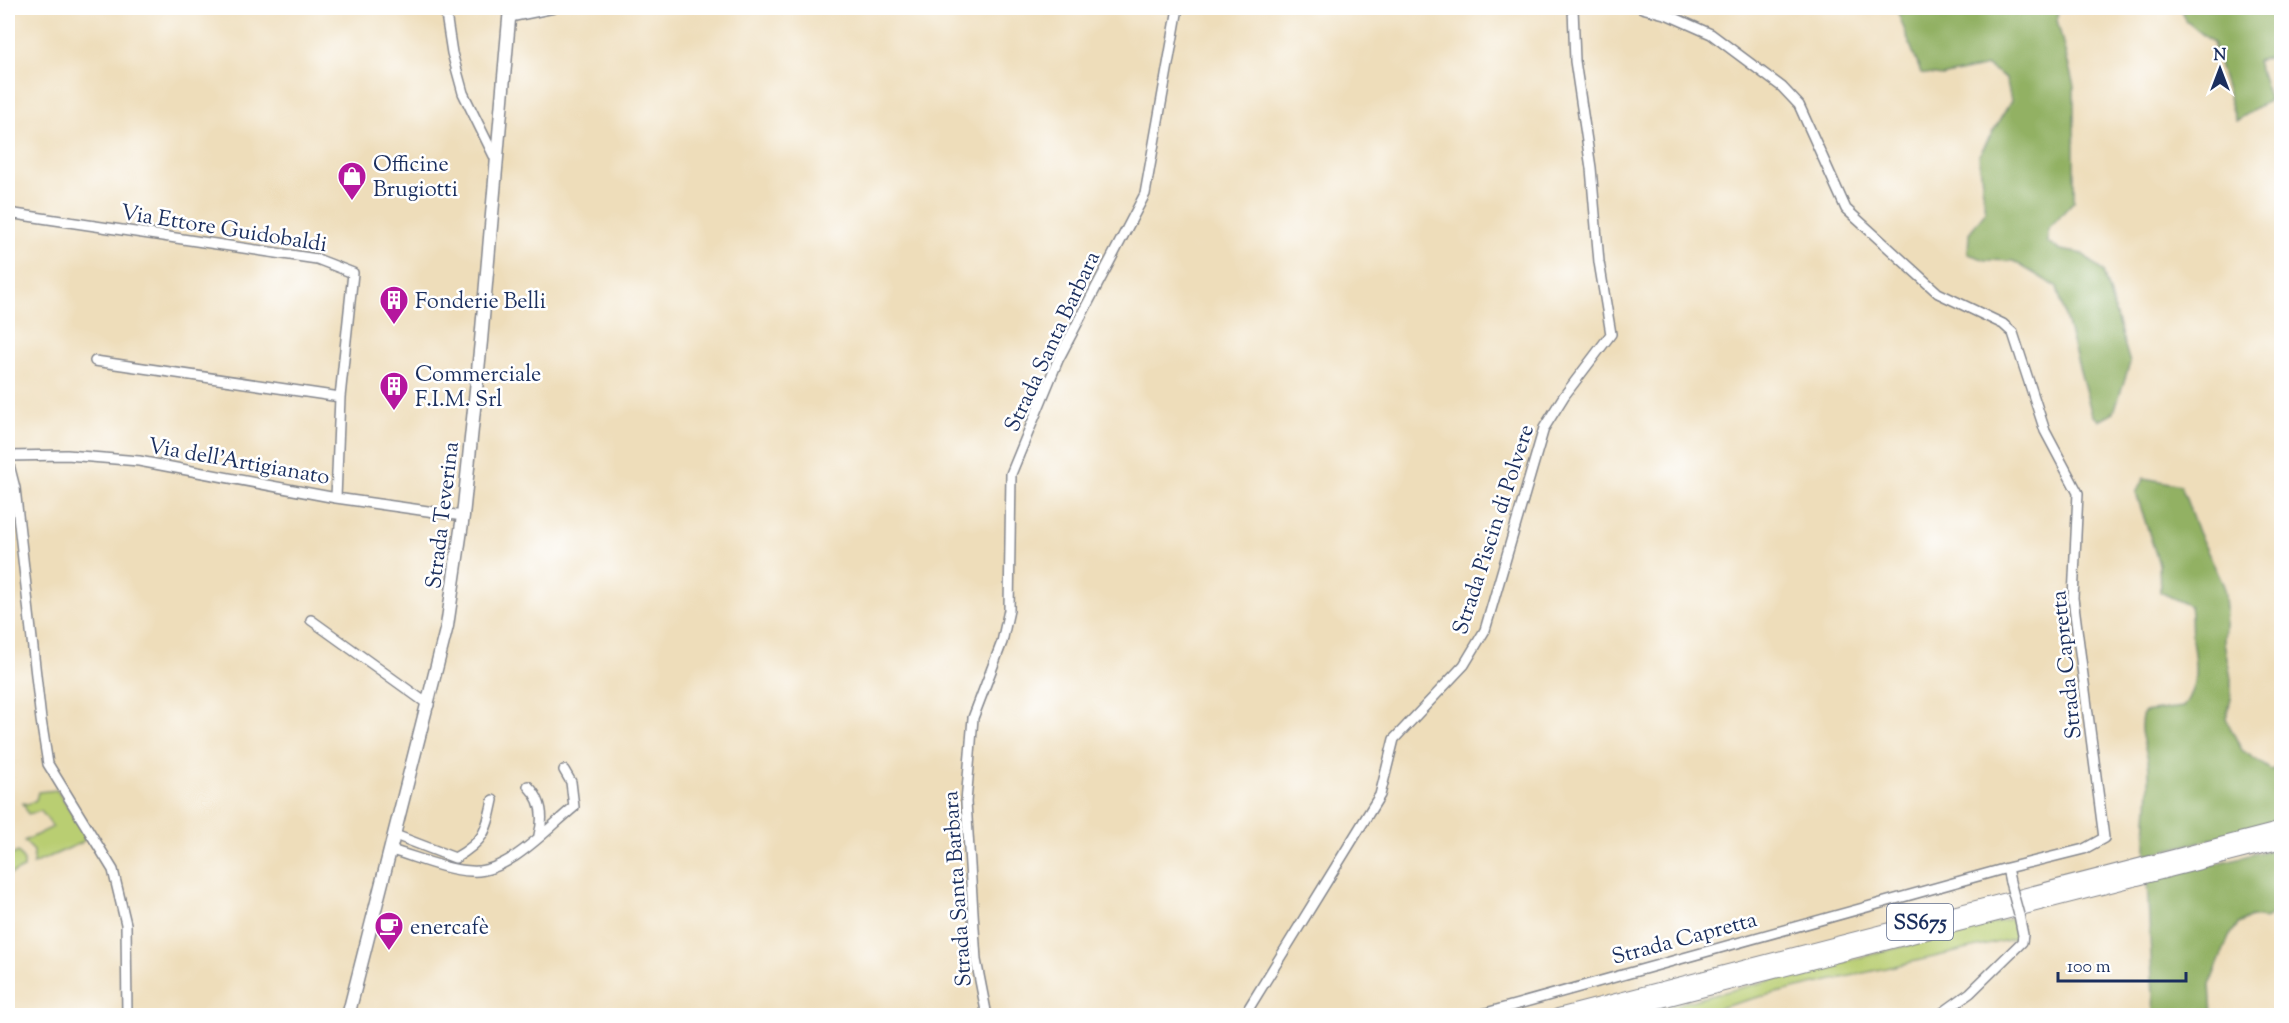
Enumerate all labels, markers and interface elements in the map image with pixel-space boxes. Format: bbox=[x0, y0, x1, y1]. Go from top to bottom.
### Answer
north arrow bbox=[2190, 39, 2250, 99]
text: N bbox=[2214, 45, 2227, 68]
place label: Officine Brugiotti bbox=[373, 150, 458, 207]
shop icon: Officine Brugiotti bbox=[336, 160, 368, 202]
street label: Via Ettore Guidobaldi bbox=[118, 198, 329, 262]
street label: Strada Santa Barbara bbox=[998, 247, 1110, 438]
building icon: Fonderie Belli bbox=[378, 284, 410, 326]
place label: Fonderie Belli bbox=[415, 287, 546, 319]
place label: Commerciale F.I.M. Srl bbox=[415, 360, 541, 417]
building icon: Commerciale F.I.M. Srl bbox=[378, 370, 410, 412]
street label: Strada Piscin di Polvere bbox=[1446, 421, 1544, 639]
street label: Via dell'Artigianato bbox=[145, 431, 332, 495]
street label: Strada Teverina bbox=[419, 440, 469, 591]
street label: Strada Capretta bbox=[2044, 589, 2092, 741]
street label: Strada Santa Barbara bbox=[936, 790, 982, 988]
road number: SS675 bbox=[1887, 904, 1953, 940]
street label: Strada Capretta bbox=[1609, 905, 1761, 975]
cafe icon: enercafè bbox=[373, 910, 405, 952]
place label: enercafè bbox=[410, 913, 489, 945]
scale bar bbox=[2058, 945, 2186, 983]
text: 100 m bbox=[2067, 955, 2111, 981]

